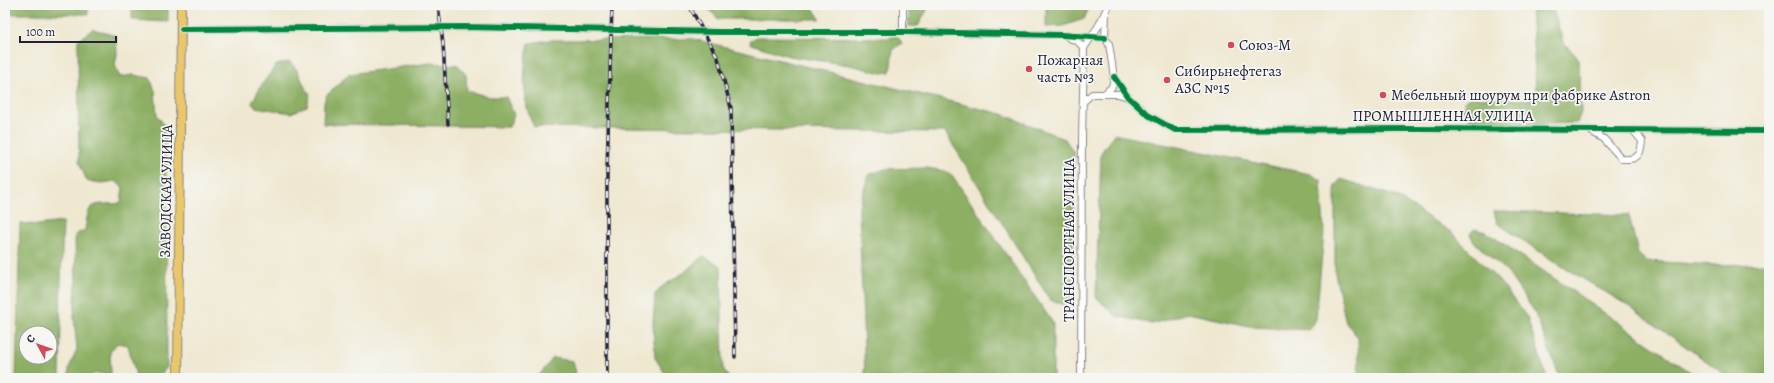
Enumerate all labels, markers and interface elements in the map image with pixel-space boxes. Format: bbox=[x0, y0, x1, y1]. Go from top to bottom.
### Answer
scale bar bbox=[20, 18, 116, 44]
text: 100 m bbox=[26, 24, 55, 40]
place label: Союз-М bbox=[1239, 35, 1291, 55]
marker: Союз-М bbox=[1226, 40, 1236, 50]
place label: Пожарная часть №3 bbox=[1037, 50, 1103, 87]
place label: Сибирьнефтегаз АЗС №15 bbox=[1174, 61, 1282, 98]
marker: Пожарная часть №3 bbox=[1024, 64, 1034, 74]
marker: Сибирьнефтегаз АЗС №15 bbox=[1162, 75, 1172, 85]
place label: Мебельный шоурум при фабрике Astron bbox=[1391, 85, 1650, 105]
marker: Мебельный шоурум при фабрике Astron bbox=[1378, 90, 1388, 100]
street label: ПРОМЫШЛЕННАЯ УЛИЦА bbox=[1352, 106, 1534, 126]
street label: ЗАВОДСКАЯ УЛИЦА bbox=[155, 124, 177, 258]
street label: ТРАНСПОРТНАЯ УЛИЦА bbox=[1059, 158, 1079, 322]
north arrow bbox=[18, 325, 58, 365]
text: С bbox=[23, 331, 39, 346]

